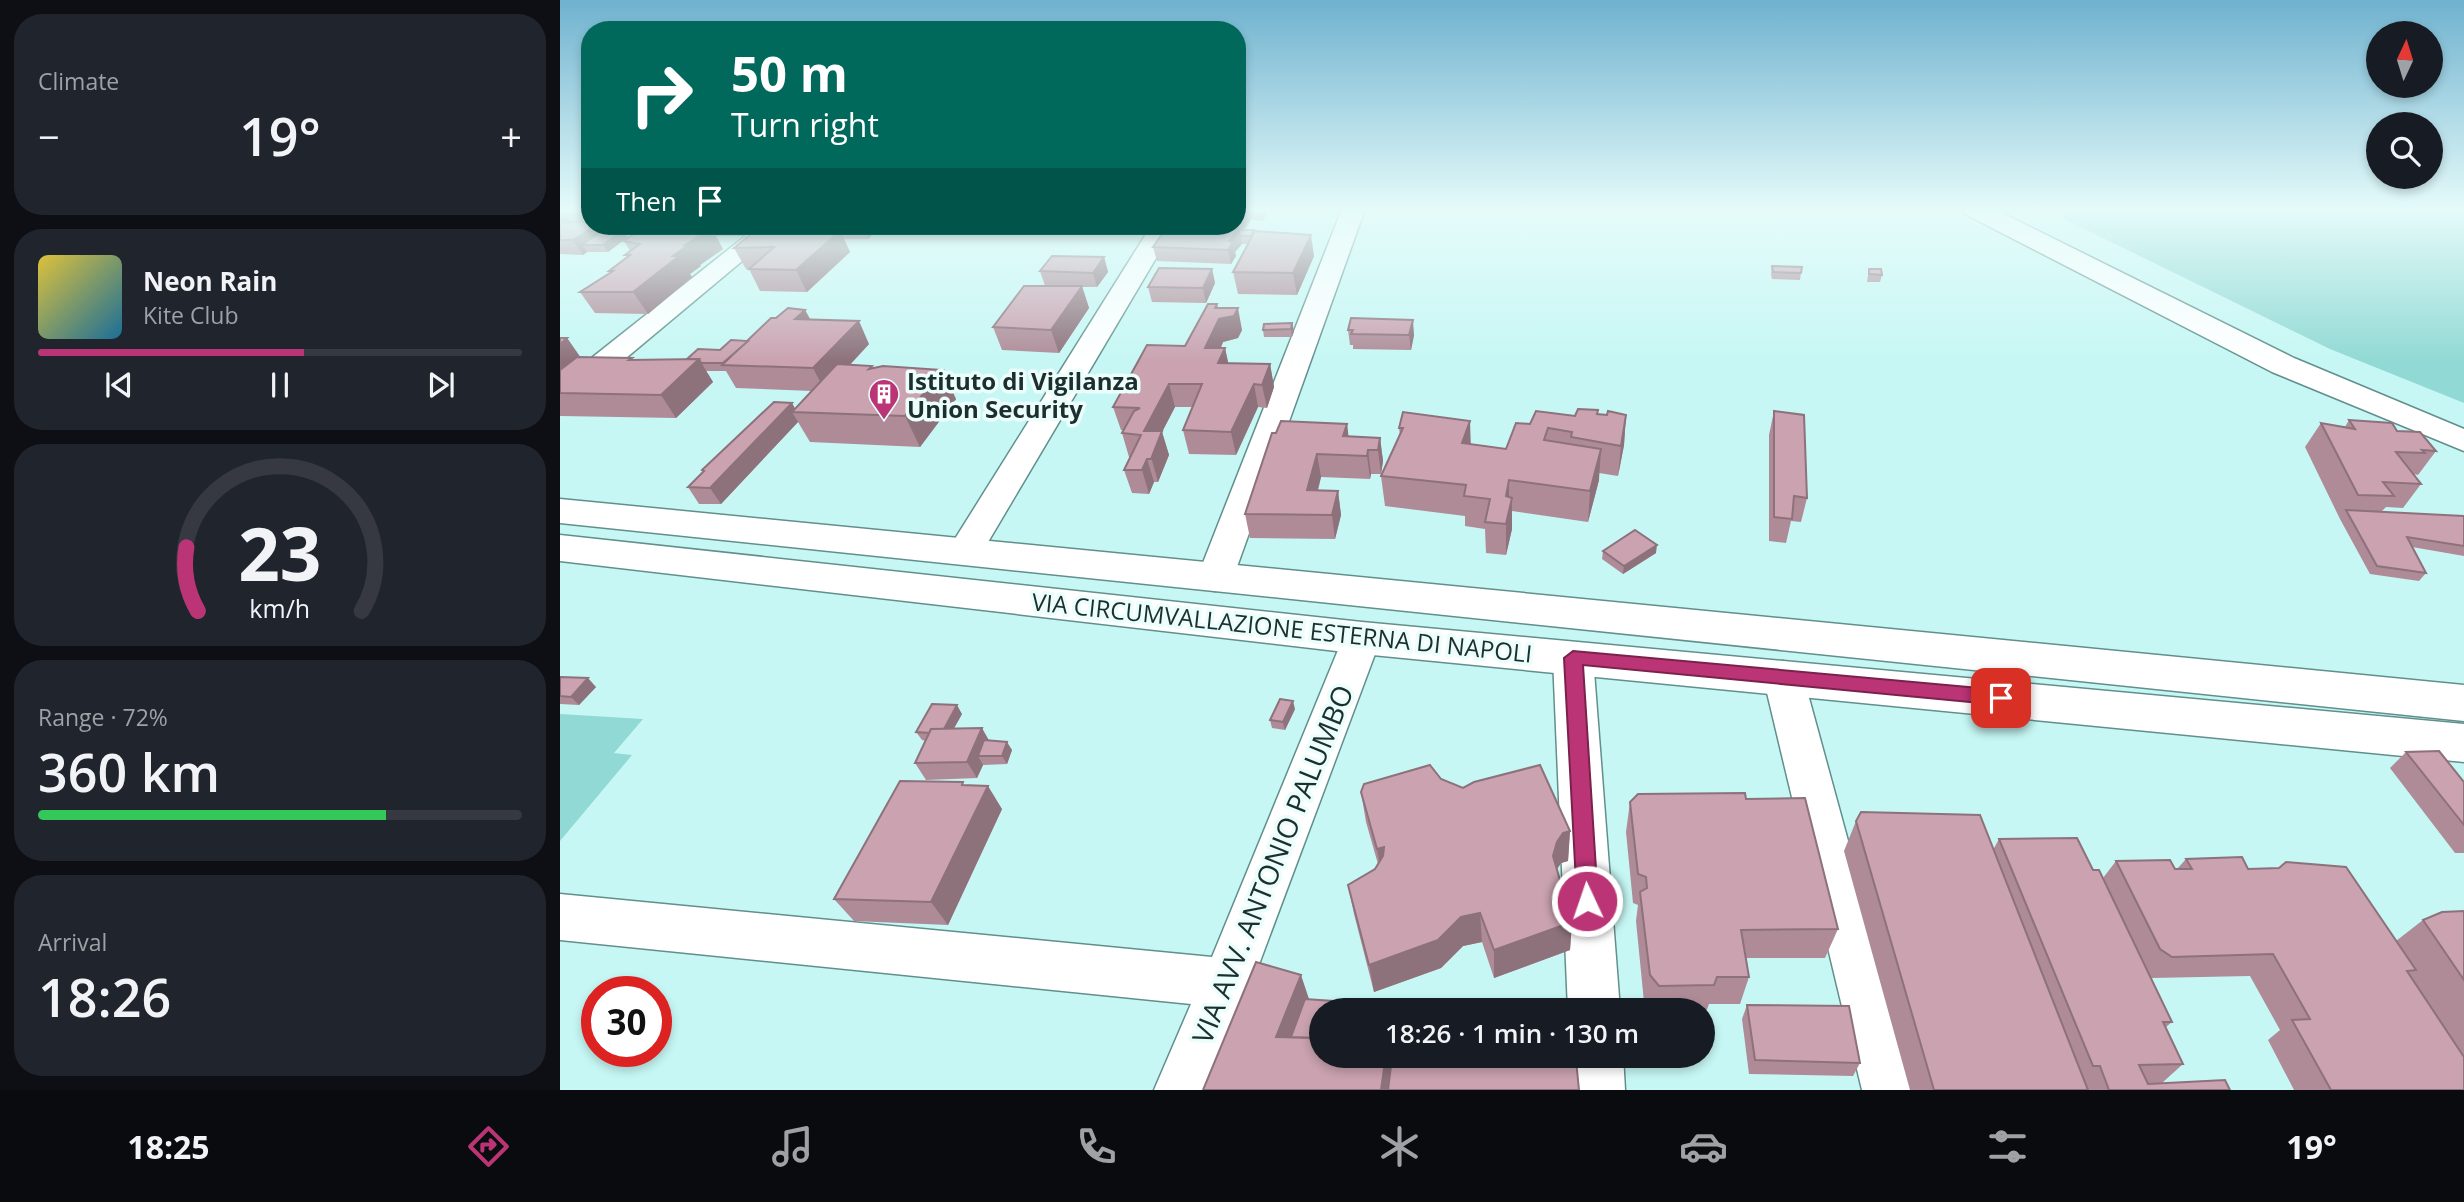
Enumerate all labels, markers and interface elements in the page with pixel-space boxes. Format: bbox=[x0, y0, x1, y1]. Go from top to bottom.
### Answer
north arrow bbox=[2366, 21, 2443, 98]
map controls bbox=[2366, 21, 2443, 189]
text: 50 m bbox=[731, 40, 848, 106]
icon: right bbox=[616, 49, 707, 140]
text: Climate bbox=[38, 65, 119, 97]
text: 19° bbox=[239, 100, 321, 171]
text: Turn right bbox=[731, 103, 879, 146]
text: − bbox=[38, 110, 60, 162]
text: + bbox=[500, 110, 522, 162]
button: search bbox=[2366, 112, 2443, 189]
icon: arrive bbox=[691, 182, 729, 220]
text: Then bbox=[616, 183, 677, 219]
text: Neon Rain bbox=[143, 263, 277, 299]
text: Kite Club bbox=[143, 299, 238, 331]
place label: Istituto di Vigilanza Union Security bbox=[907, 364, 1139, 425]
icon: previous bbox=[100, 366, 138, 404]
icon: pause bbox=[261, 366, 299, 404]
icon: next bbox=[422, 366, 460, 404]
building icon: Istituto di Vigilanza Union Security bbox=[867, 377, 901, 421]
text: 23 bbox=[238, 503, 322, 602]
street label: VIA CIRCUMVALLAZIONE ESTERNA DI NAPOLI bbox=[1030, 584, 1534, 670]
text: km/h bbox=[250, 591, 310, 625]
pin bbox=[1971, 668, 2031, 728]
street label: VIA AVV. ANTONIO PALUMBO bbox=[1182, 679, 1362, 1049]
icon: arrive bbox=[1982, 679, 2020, 717]
text: Range · 72% bbox=[38, 701, 168, 733]
text: 360 km bbox=[38, 736, 220, 807]
position arrow bbox=[1550, 864, 1624, 938]
text: Arrival bbox=[38, 926, 107, 958]
text: 18:26 bbox=[38, 961, 171, 1032]
speed limit sign: 30 bbox=[581, 976, 672, 1067]
text: 18:26 · 1 min · 130 m bbox=[1385, 1015, 1639, 1051]
icon: directions bbox=[464, 1122, 513, 1171]
icon: music bbox=[768, 1122, 817, 1171]
icon: phone bbox=[1072, 1122, 1121, 1171]
icon: climate bbox=[1375, 1122, 1424, 1171]
icon: car bbox=[1679, 1122, 1728, 1171]
icon: filters bbox=[1983, 1122, 2032, 1171]
text: 18:25 bbox=[127, 1125, 210, 1168]
text: 19° bbox=[2286, 1125, 2337, 1168]

